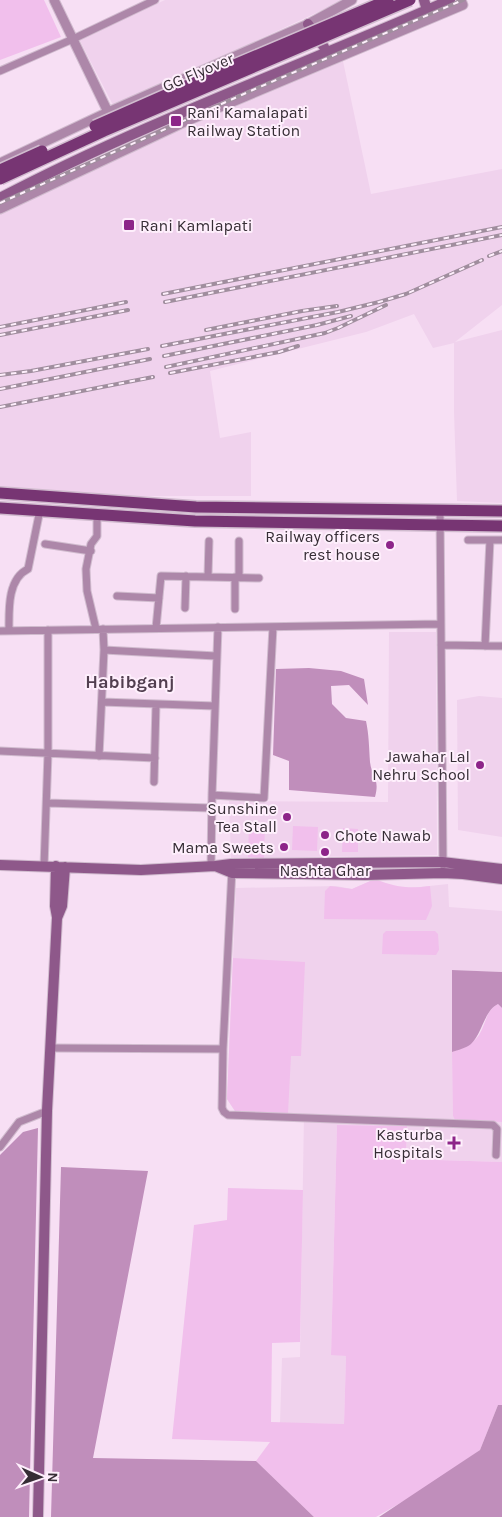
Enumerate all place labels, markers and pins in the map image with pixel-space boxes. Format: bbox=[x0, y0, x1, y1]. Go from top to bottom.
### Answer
place label: Rani Kamalapati Railway Station bbox=[187, 103, 308, 140]
marker: Rani Kamalapati Railway Station bbox=[169, 114, 183, 128]
place label: Rani Kamlapati bbox=[140, 216, 253, 235]
marker: Rani Kamlapati bbox=[122, 218, 136, 232]
place label: Railway officers rest house bbox=[265, 527, 380, 564]
marker: Railway officers rest house bbox=[384, 539, 396, 551]
place label: Jawahar Lal Nehru School bbox=[372, 747, 470, 784]
marker: Jawahar Lal Nehru School bbox=[474, 759, 486, 771]
place label: Sunshine Tea Stall bbox=[207, 799, 277, 836]
marker: Sunshine Tea Stall bbox=[281, 811, 293, 823]
place label: Chote Nawab bbox=[335, 826, 431, 845]
marker: Chote Nawab bbox=[319, 829, 331, 841]
place label: Mama Sweets bbox=[172, 838, 274, 857]
marker: Mama Sweets bbox=[278, 841, 290, 853]
marker: Nashta Ghar bbox=[319, 846, 331, 858]
place label: Nashta Ghar bbox=[280, 861, 371, 880]
place label: Kasturba Hospitals bbox=[373, 1125, 443, 1162]
marker: Kasturba Hospitals bbox=[447, 1136, 461, 1150]

